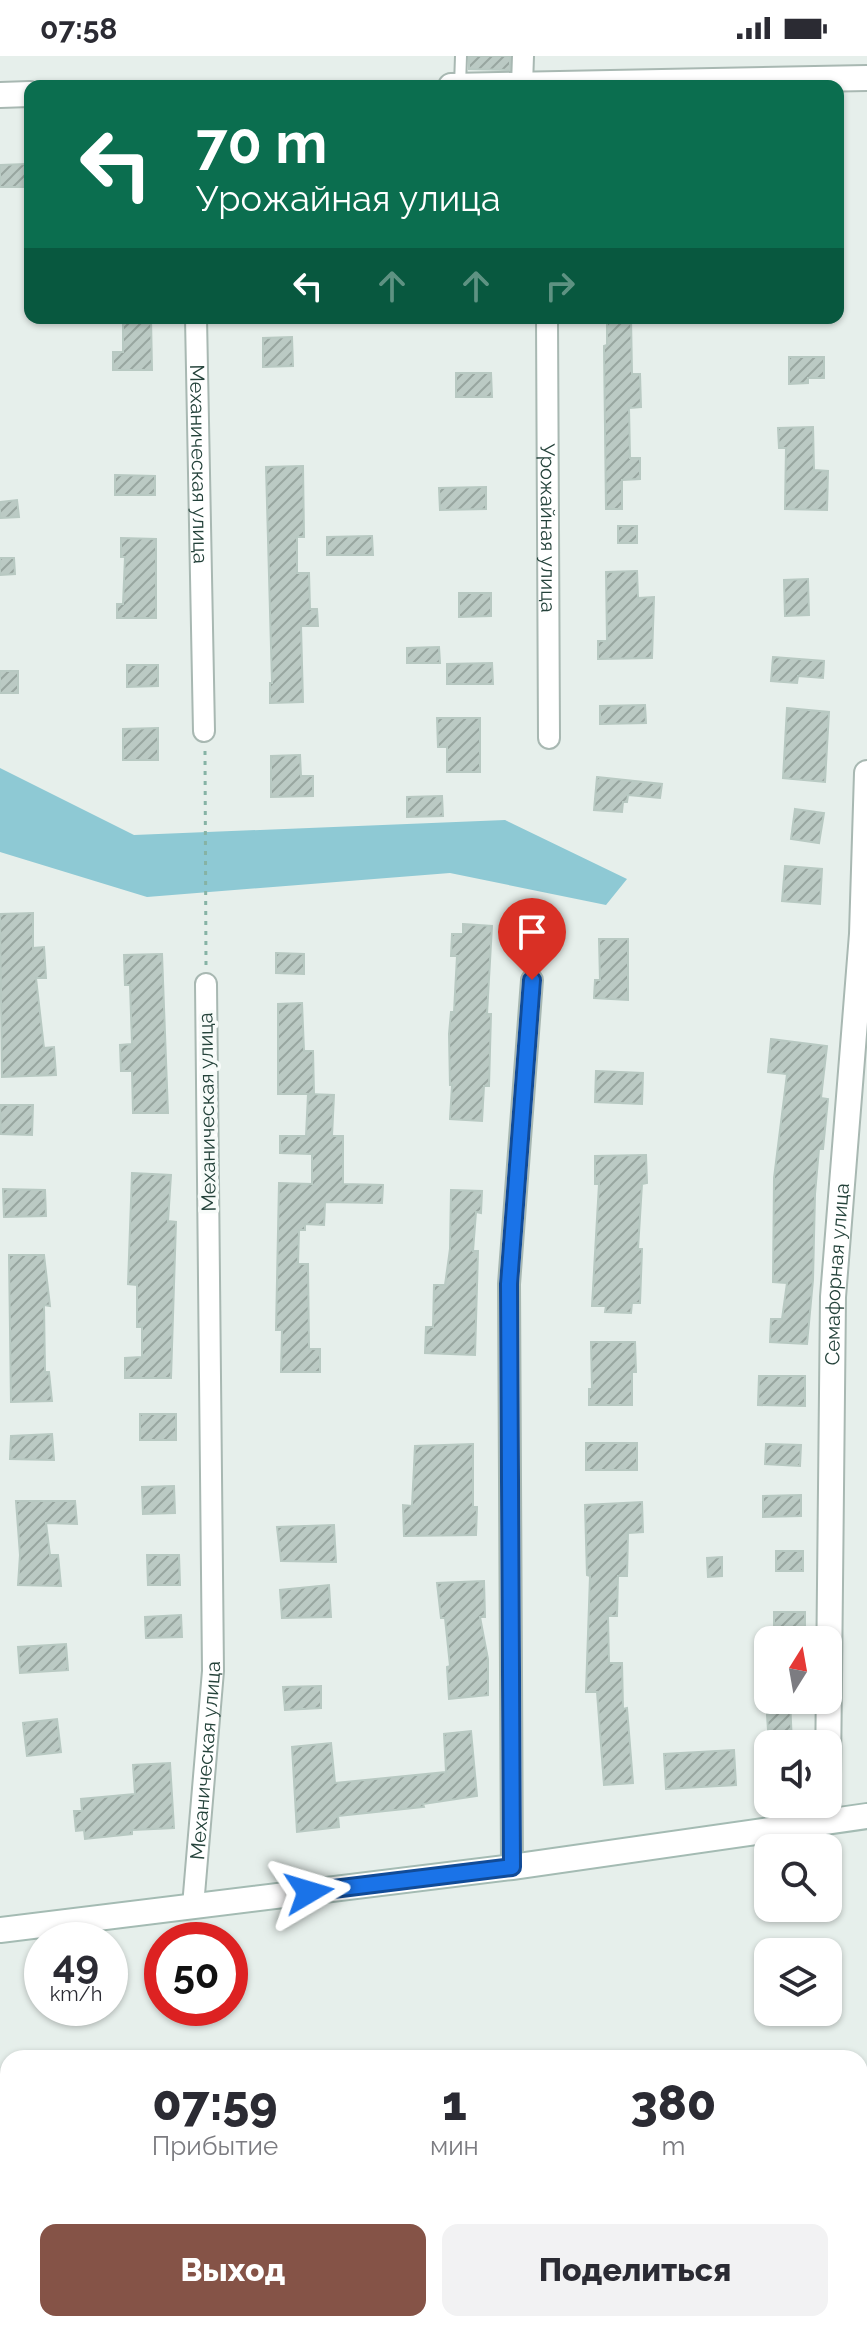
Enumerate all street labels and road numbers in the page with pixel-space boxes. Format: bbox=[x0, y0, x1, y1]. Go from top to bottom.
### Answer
street label: Механическая улица bbox=[185, 364, 213, 564]
street label: Урожайная улица bbox=[536, 443, 560, 613]
street label: Механическая улица bbox=[193, 1012, 221, 1212]
street label: Семафорная улица bbox=[820, 1182, 854, 1366]
street label: Механическая улица bbox=[185, 1661, 225, 1861]

